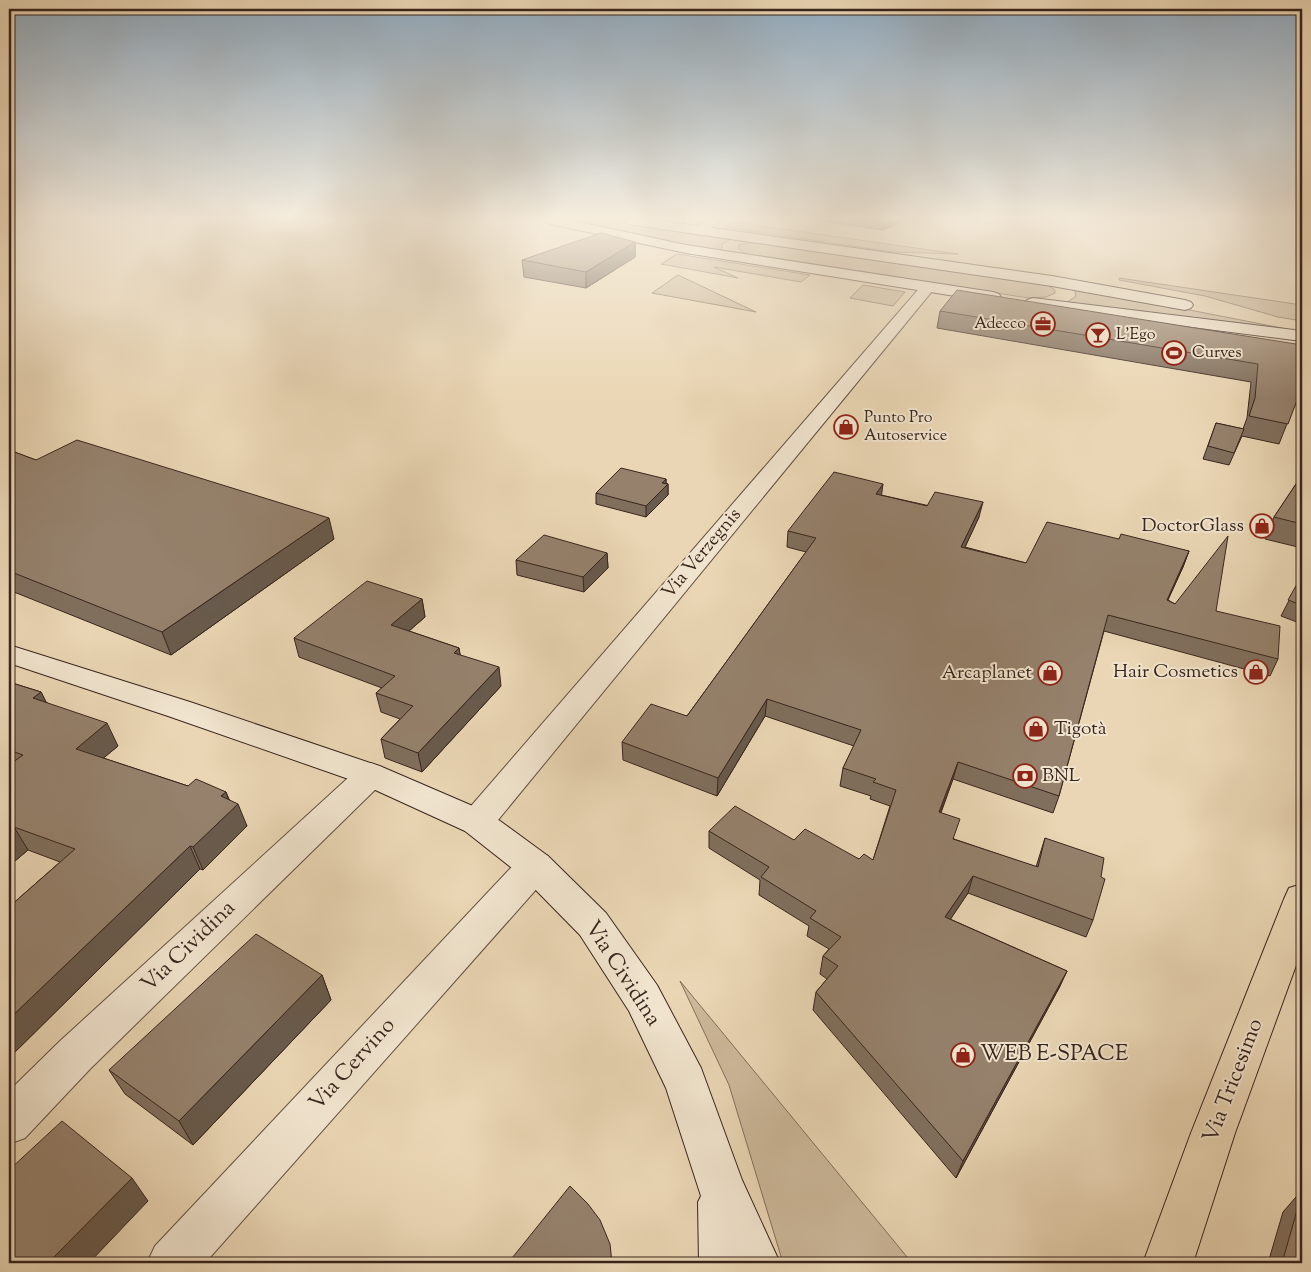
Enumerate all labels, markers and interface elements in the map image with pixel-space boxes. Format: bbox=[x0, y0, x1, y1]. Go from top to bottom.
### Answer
office icon: Adecco bbox=[1030, 311, 1056, 337]
place label: Adecco bbox=[974, 313, 1026, 336]
bar icon: L'Ego bbox=[1085, 322, 1111, 348]
place label: L'Ego bbox=[1116, 324, 1156, 347]
sports icon: Curves bbox=[1161, 340, 1187, 366]
place label: Curves bbox=[1192, 342, 1242, 365]
place label: Punto Pro Autoservice bbox=[864, 407, 947, 448]
shop icon: Punto Pro Autoservice bbox=[833, 414, 859, 440]
street label: Via Verzegnis bbox=[656, 503, 748, 605]
place label: DoctorGlass bbox=[1142, 513, 1244, 540]
shop icon: DoctorGlass bbox=[1249, 513, 1275, 539]
place label: Hair Cosmetics bbox=[1113, 659, 1238, 686]
shop icon: Hair Cosmetics bbox=[1243, 659, 1269, 685]
place label: Arcaplanet bbox=[942, 660, 1032, 687]
shop icon: Arcaplanet bbox=[1037, 660, 1063, 686]
shop icon: Tigotà bbox=[1023, 716, 1049, 742]
place label: Tigotà bbox=[1054, 716, 1107, 743]
bank icon: BNL bbox=[1012, 763, 1038, 789]
place label: BNL bbox=[1042, 763, 1081, 790]
street label: Via Cividina bbox=[135, 894, 243, 1000]
street label: Via Cividina bbox=[576, 915, 668, 1033]
street label: Via Cervino bbox=[302, 1011, 404, 1119]
street label: Via Tricesimo bbox=[1196, 1014, 1272, 1148]
place label: WEB E-SPACE bbox=[980, 1039, 1128, 1071]
shop icon: WEB E-SPACE bbox=[950, 1042, 976, 1068]

